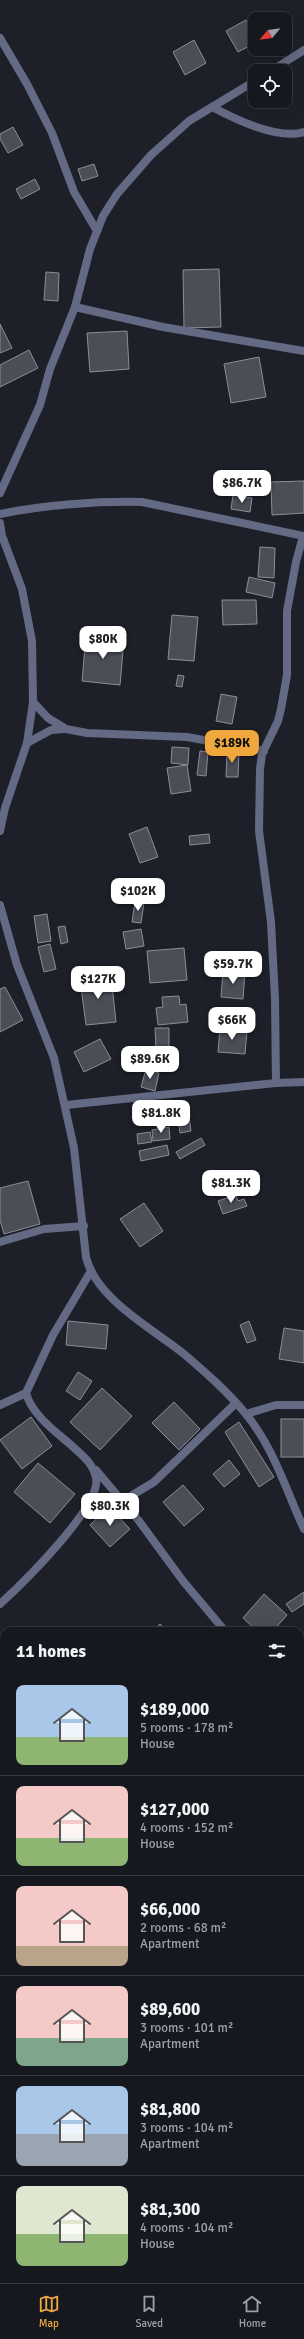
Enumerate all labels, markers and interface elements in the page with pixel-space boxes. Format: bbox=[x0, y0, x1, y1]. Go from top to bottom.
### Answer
north arrow bbox=[248, 12, 292, 56]
map controls bbox=[248, 12, 292, 108]
button: locate bbox=[248, 64, 292, 108]
pin: $86.7K bbox=[209, 470, 275, 504]
text: $86.7K bbox=[222, 475, 262, 491]
pin: $80K bbox=[79, 626, 127, 660]
text: $80K bbox=[88, 631, 118, 647]
pin: $189K bbox=[204, 730, 260, 764]
text: $189K bbox=[214, 735, 250, 751]
pin: $102K bbox=[110, 878, 166, 912]
text: $102K bbox=[120, 883, 156, 899]
pin: $59.7K bbox=[200, 951, 266, 985]
text: $59.7K bbox=[213, 956, 253, 972]
pin: $127K bbox=[70, 966, 126, 1000]
text: $127K bbox=[80, 971, 116, 987]
pin: $66K bbox=[208, 1007, 256, 1041]
text: $66K bbox=[217, 1012, 247, 1028]
pin: $89.6K bbox=[117, 1046, 183, 1080]
text: $89.6K bbox=[130, 1051, 170, 1067]
pin: $81.8K bbox=[128, 1100, 194, 1134]
text: $81.8K bbox=[141, 1105, 181, 1121]
pin: $81.3K bbox=[198, 1170, 264, 1204]
text: $81.3K bbox=[211, 1175, 251, 1191]
pin: $80.3K bbox=[77, 1493, 143, 1527]
text: $80.3K bbox=[90, 1498, 130, 1514]
icon: filters bbox=[266, 1640, 288, 1662]
text: 11 homes bbox=[16, 1641, 86, 1662]
text: $189,000 bbox=[140, 1699, 209, 1720]
icon: home bbox=[48, 1701, 96, 1749]
text: 5 rooms · 178 m² bbox=[140, 1720, 233, 1736]
text: House bbox=[140, 1736, 175, 1752]
text: $127,000 bbox=[140, 1799, 209, 1820]
icon: home bbox=[48, 1802, 96, 1850]
text: 4 rooms · 152 m² bbox=[140, 1820, 233, 1836]
text: House bbox=[140, 1836, 175, 1852]
text: $66,000 bbox=[140, 1899, 200, 1920]
icon: home bbox=[48, 1902, 96, 1950]
text: 2 rooms · 68 m² bbox=[140, 1920, 226, 1936]
text: Apartment bbox=[140, 1936, 200, 1952]
text: $89,600 bbox=[140, 1999, 200, 2020]
icon: home bbox=[48, 2002, 96, 2050]
text: 3 rooms · 101 m² bbox=[140, 2020, 233, 2036]
text: Apartment bbox=[140, 2036, 200, 2052]
text: $81,800 bbox=[140, 2099, 200, 2120]
icon: home bbox=[48, 2102, 96, 2150]
text: 3 rooms · 104 m² bbox=[140, 2120, 233, 2136]
text: Apartment bbox=[140, 2136, 200, 2152]
text: $81,300 bbox=[140, 2199, 200, 2220]
icon: home bbox=[48, 2202, 96, 2250]
text: 4 rooms · 104 m² bbox=[140, 2220, 233, 2236]
text: House bbox=[140, 2236, 175, 2252]
tab: Map bbox=[38, 2293, 60, 2330]
tab: Saved bbox=[135, 2293, 163, 2330]
tab: Home bbox=[239, 2293, 266, 2330]

